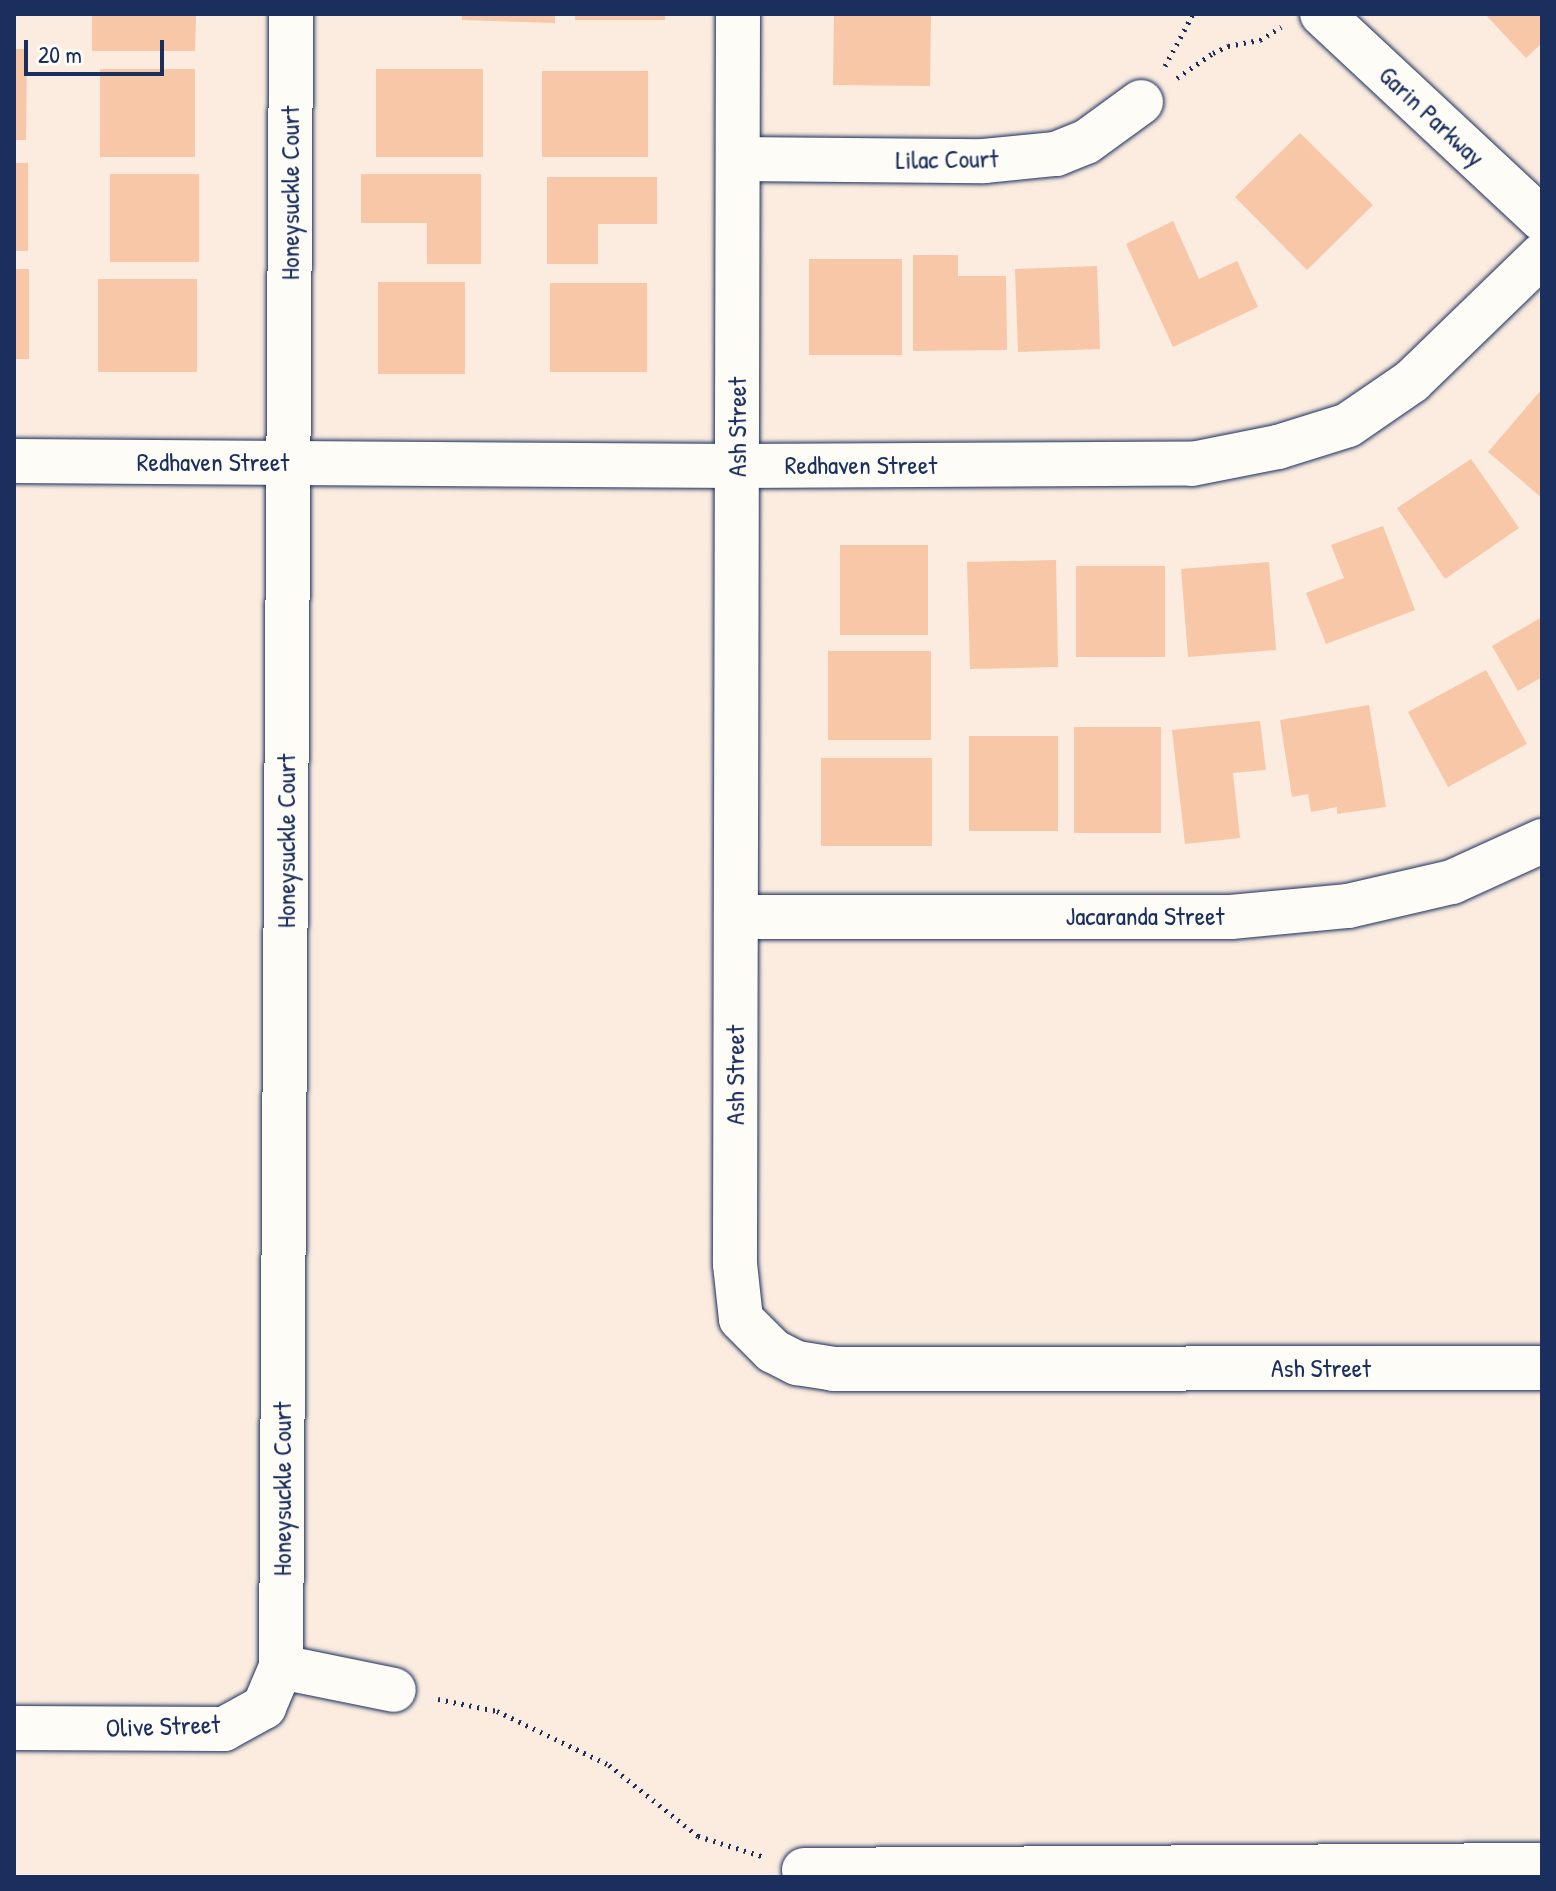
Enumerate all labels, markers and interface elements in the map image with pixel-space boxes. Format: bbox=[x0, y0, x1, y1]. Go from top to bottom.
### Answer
scale bar bbox=[28, 24, 168, 74]
text: 20 m bbox=[38, 38, 82, 70]
street label: Garin Parkway bbox=[1373, 59, 1491, 173]
street label: Honeysuckle Court bbox=[274, 106, 306, 280]
street label: Lilac Court bbox=[895, 143, 999, 175]
street label: Ash Street bbox=[721, 377, 753, 477]
street label: Redhaven Street bbox=[137, 446, 289, 478]
street label: Redhaven Street bbox=[785, 449, 937, 481]
street label: Honeysuckle Court bbox=[270, 754, 302, 928]
street label: Jacaranda Street bbox=[1066, 900, 1224, 932]
street label: Ash Street bbox=[719, 1025, 751, 1125]
street label: Ash Street bbox=[1271, 1352, 1371, 1384]
street label: Honeysuckle Court bbox=[266, 1402, 298, 1576]
street label: Olive Street bbox=[105, 1708, 221, 1744]

